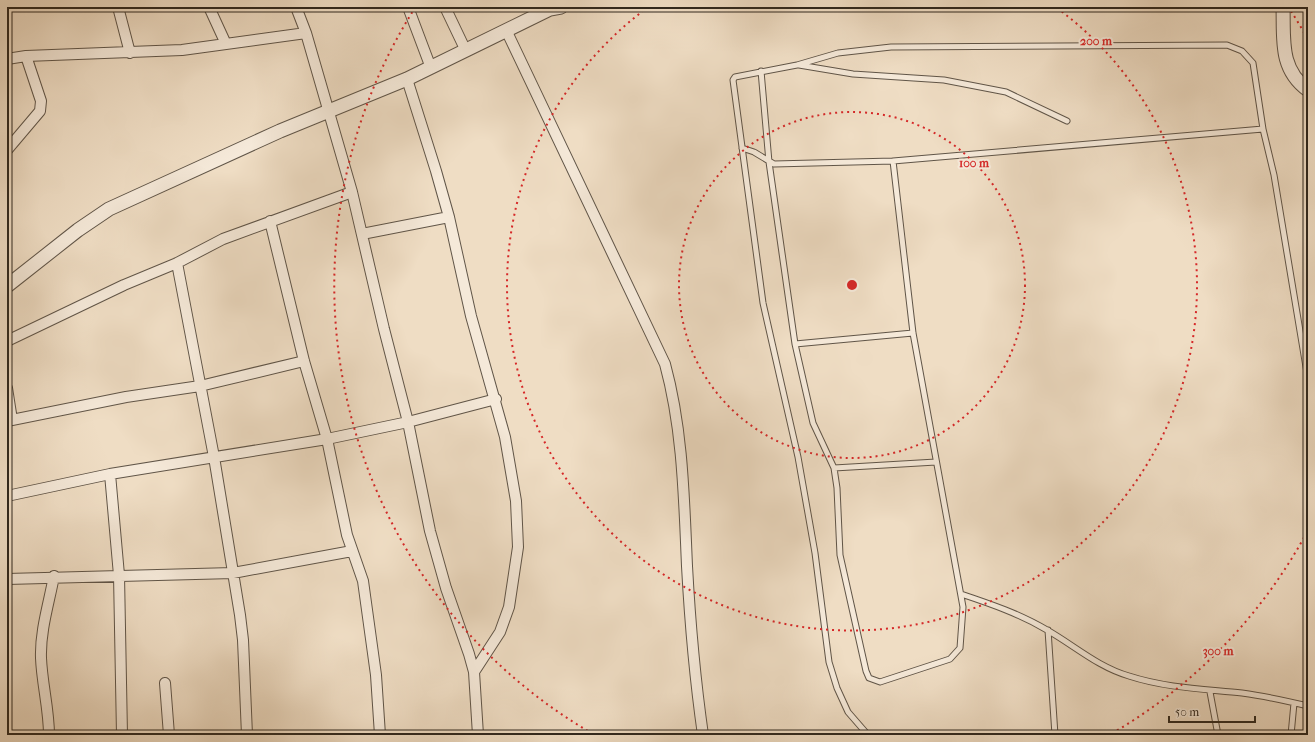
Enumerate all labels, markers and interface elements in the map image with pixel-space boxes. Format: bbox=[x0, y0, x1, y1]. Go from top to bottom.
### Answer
text: 200 m bbox=[1080, 34, 1113, 48]
text: 100 m bbox=[959, 156, 990, 170]
centre of rings bbox=[845, 278, 859, 292]
text: 300 m bbox=[1203, 644, 1234, 659]
scale bar bbox=[1169, 698, 1255, 724]
text: 50 m bbox=[1175, 705, 1199, 719]

